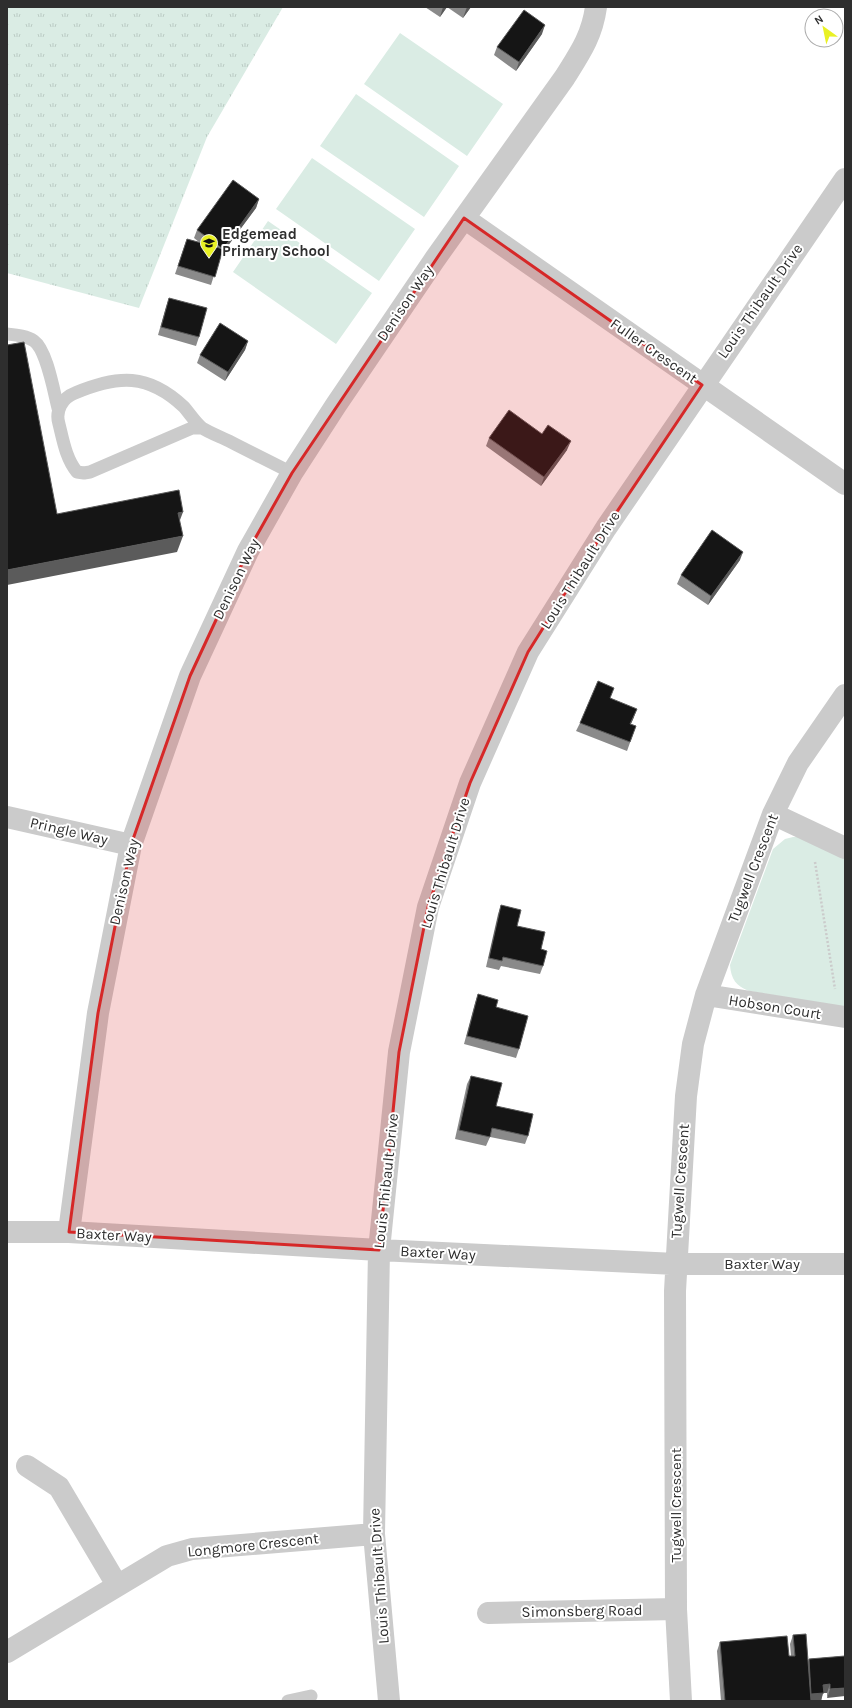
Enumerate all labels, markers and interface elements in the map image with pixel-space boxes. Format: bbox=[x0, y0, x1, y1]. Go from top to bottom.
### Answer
north arrow bbox=[804, 8, 844, 48]
text: N bbox=[812, 12, 826, 28]
place label: Edgemead Primary School bbox=[222, 225, 330, 260]
school or university icon: Edgemead Primary School bbox=[199, 233, 219, 258]
street label: Louis Thibault Drive bbox=[714, 240, 806, 362]
street label: Denison Way bbox=[373, 261, 437, 345]
street label: Fuller Crescent bbox=[607, 314, 701, 388]
street label: Louis Thibault Drive bbox=[536, 508, 624, 632]
street label: Denison Way bbox=[209, 536, 263, 622]
street label: Louis Thibault Drive bbox=[417, 795, 473, 931]
street label: Tugwell Crescent bbox=[724, 811, 782, 925]
street label: Pringle Way bbox=[28, 813, 110, 849]
street label: Denison Way bbox=[105, 837, 143, 927]
street label: Hobson Court bbox=[727, 991, 823, 1023]
street label: Louis Thibault Drive bbox=[370, 1112, 402, 1250]
street label: Tugwell Crescent bbox=[667, 1123, 693, 1239]
street label: Baxter Way bbox=[76, 1224, 152, 1246]
street label: Baxter Way bbox=[400, 1242, 476, 1264]
street label: Baxter Way bbox=[724, 1255, 800, 1273]
street label: Tugwell Crescent bbox=[667, 1447, 685, 1562]
street label: Louis Thibault Drive bbox=[365, 1508, 393, 1644]
street label: Longmore Crescent bbox=[186, 1529, 320, 1561]
street label: Simonsberg Road bbox=[521, 1601, 643, 1621]

